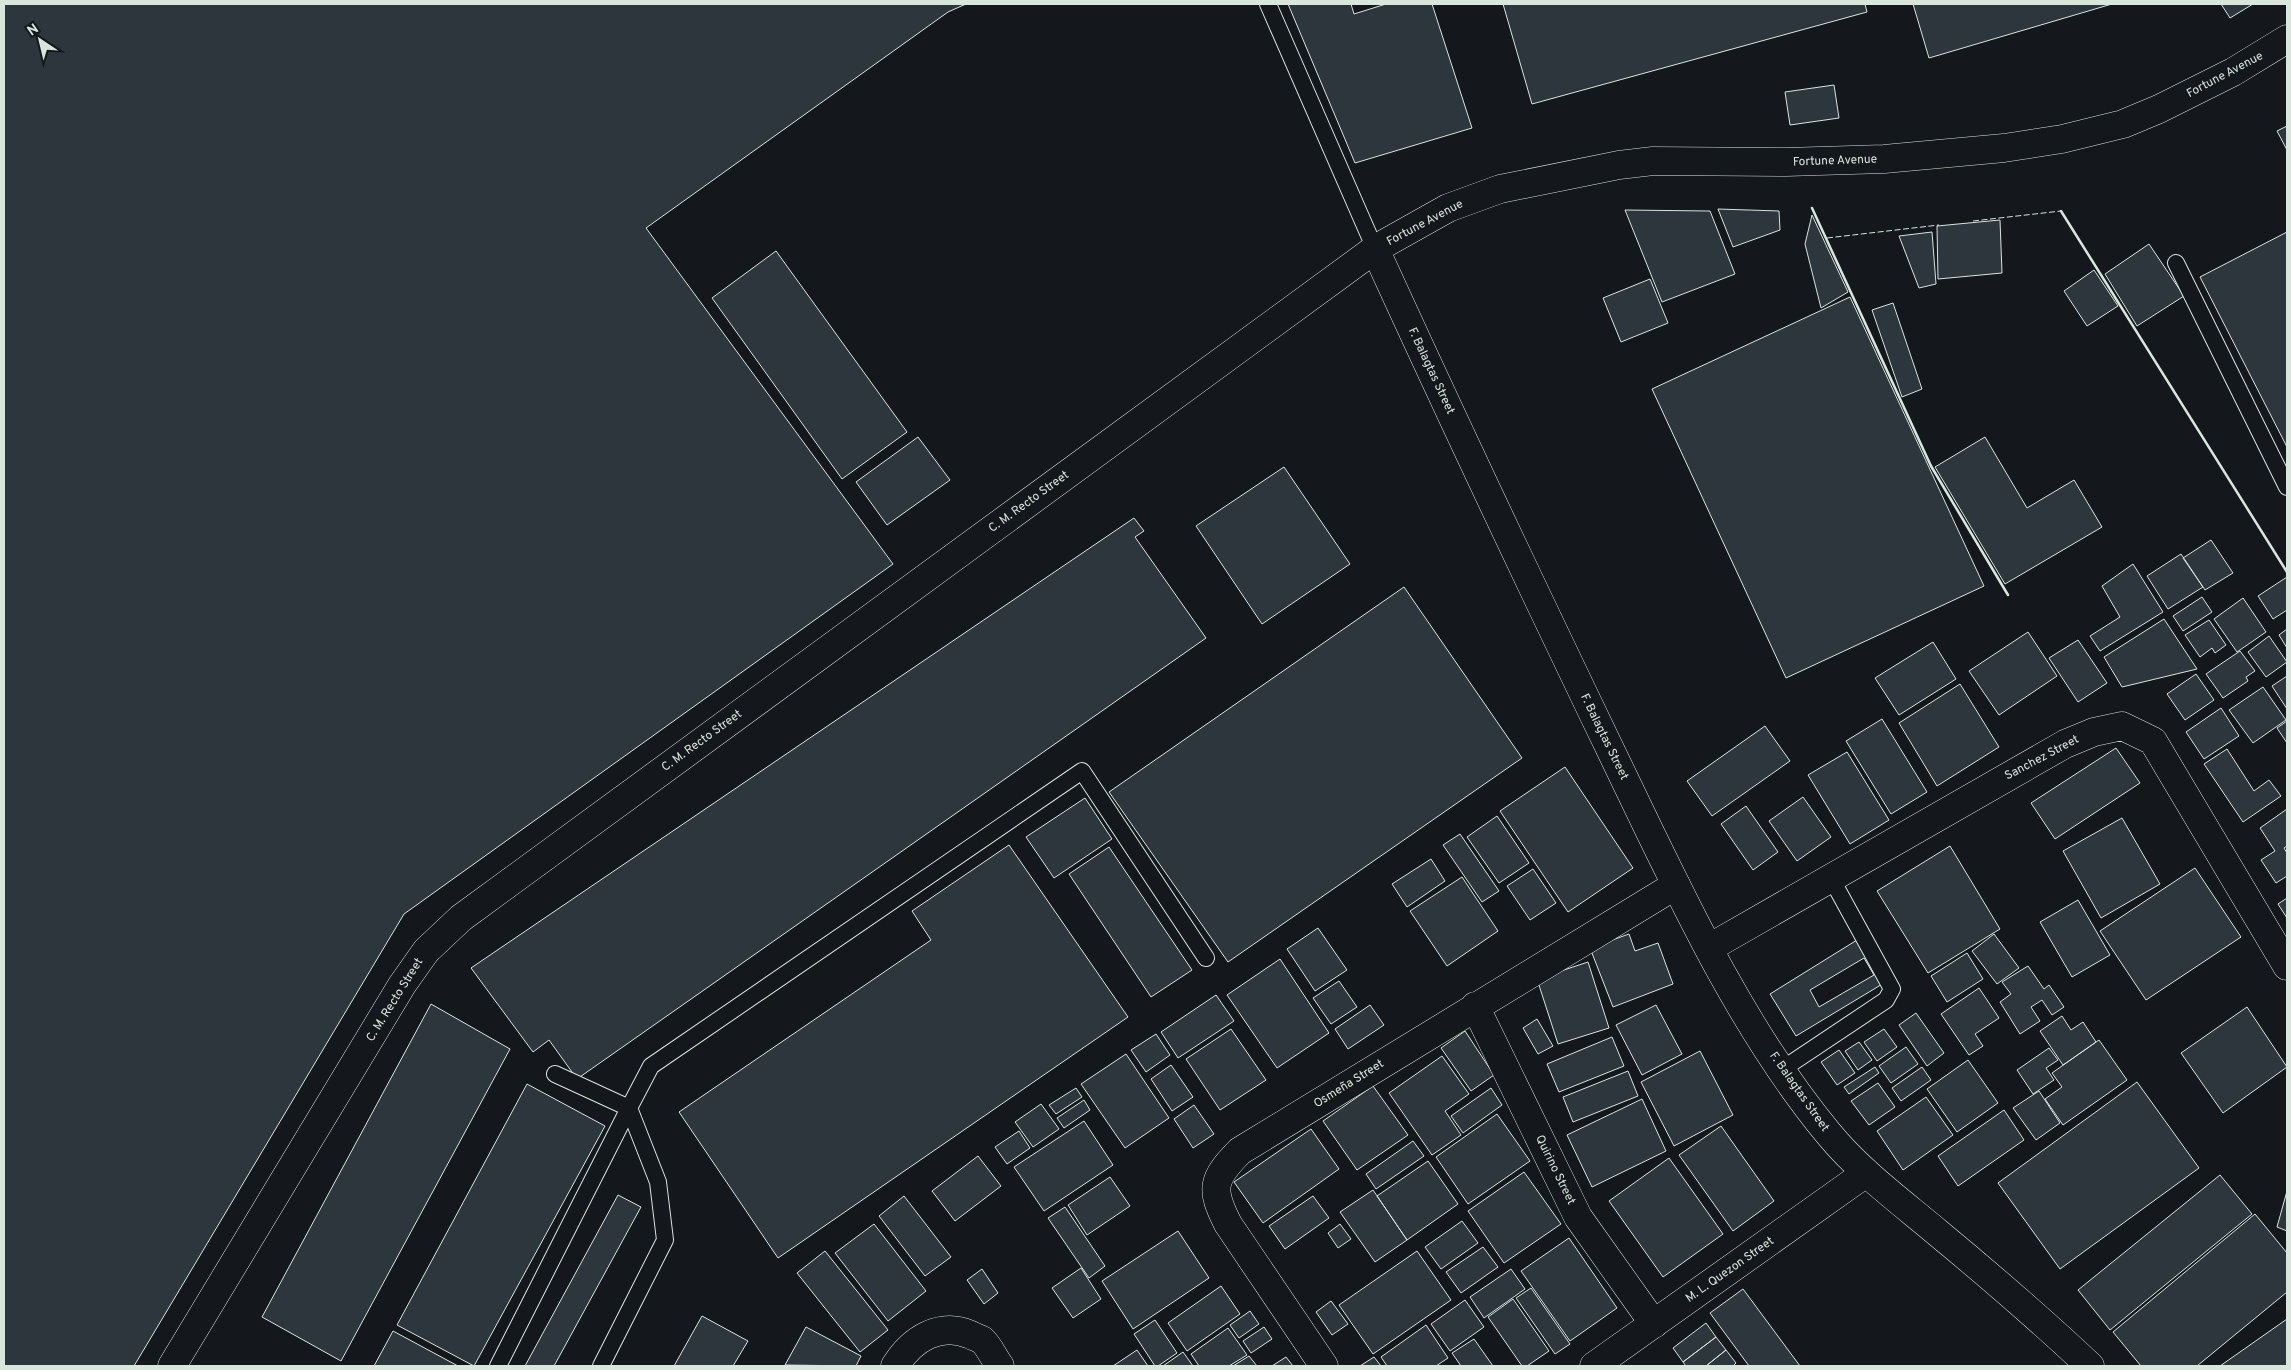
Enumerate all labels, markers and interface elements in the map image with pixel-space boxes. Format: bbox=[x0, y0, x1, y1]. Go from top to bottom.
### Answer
north arrow bbox=[15, 15, 65, 65]
text: N bbox=[24, 21, 42, 40]
street label: Fortune Avenue bbox=[2184, 48, 2266, 102]
street label: Fortune Avenue bbox=[1793, 152, 1877, 170]
street label: Fortune Avenue bbox=[1384, 196, 1466, 250]
street label: F. Balagtas Street bbox=[1404, 325, 1458, 417]
street label: C. M. Recto Street bbox=[986, 467, 1072, 537]
street label: F. Balagtas Street bbox=[1576, 691, 1632, 783]
street label: C. M. Recto Street bbox=[659, 706, 745, 776]
street label: Sanchez Street bbox=[2002, 732, 2082, 784]
street label: C. M. Recto Street bbox=[363, 955, 427, 1045]
street label: F. Balagtas Street bbox=[1765, 1049, 1833, 1135]
street label: Osmeña Street bbox=[1311, 1056, 1387, 1112]
street label: Quirino Street bbox=[1531, 1132, 1579, 1208]
street label: M. L. Quezon Street bbox=[1683, 1233, 1777, 1307]

